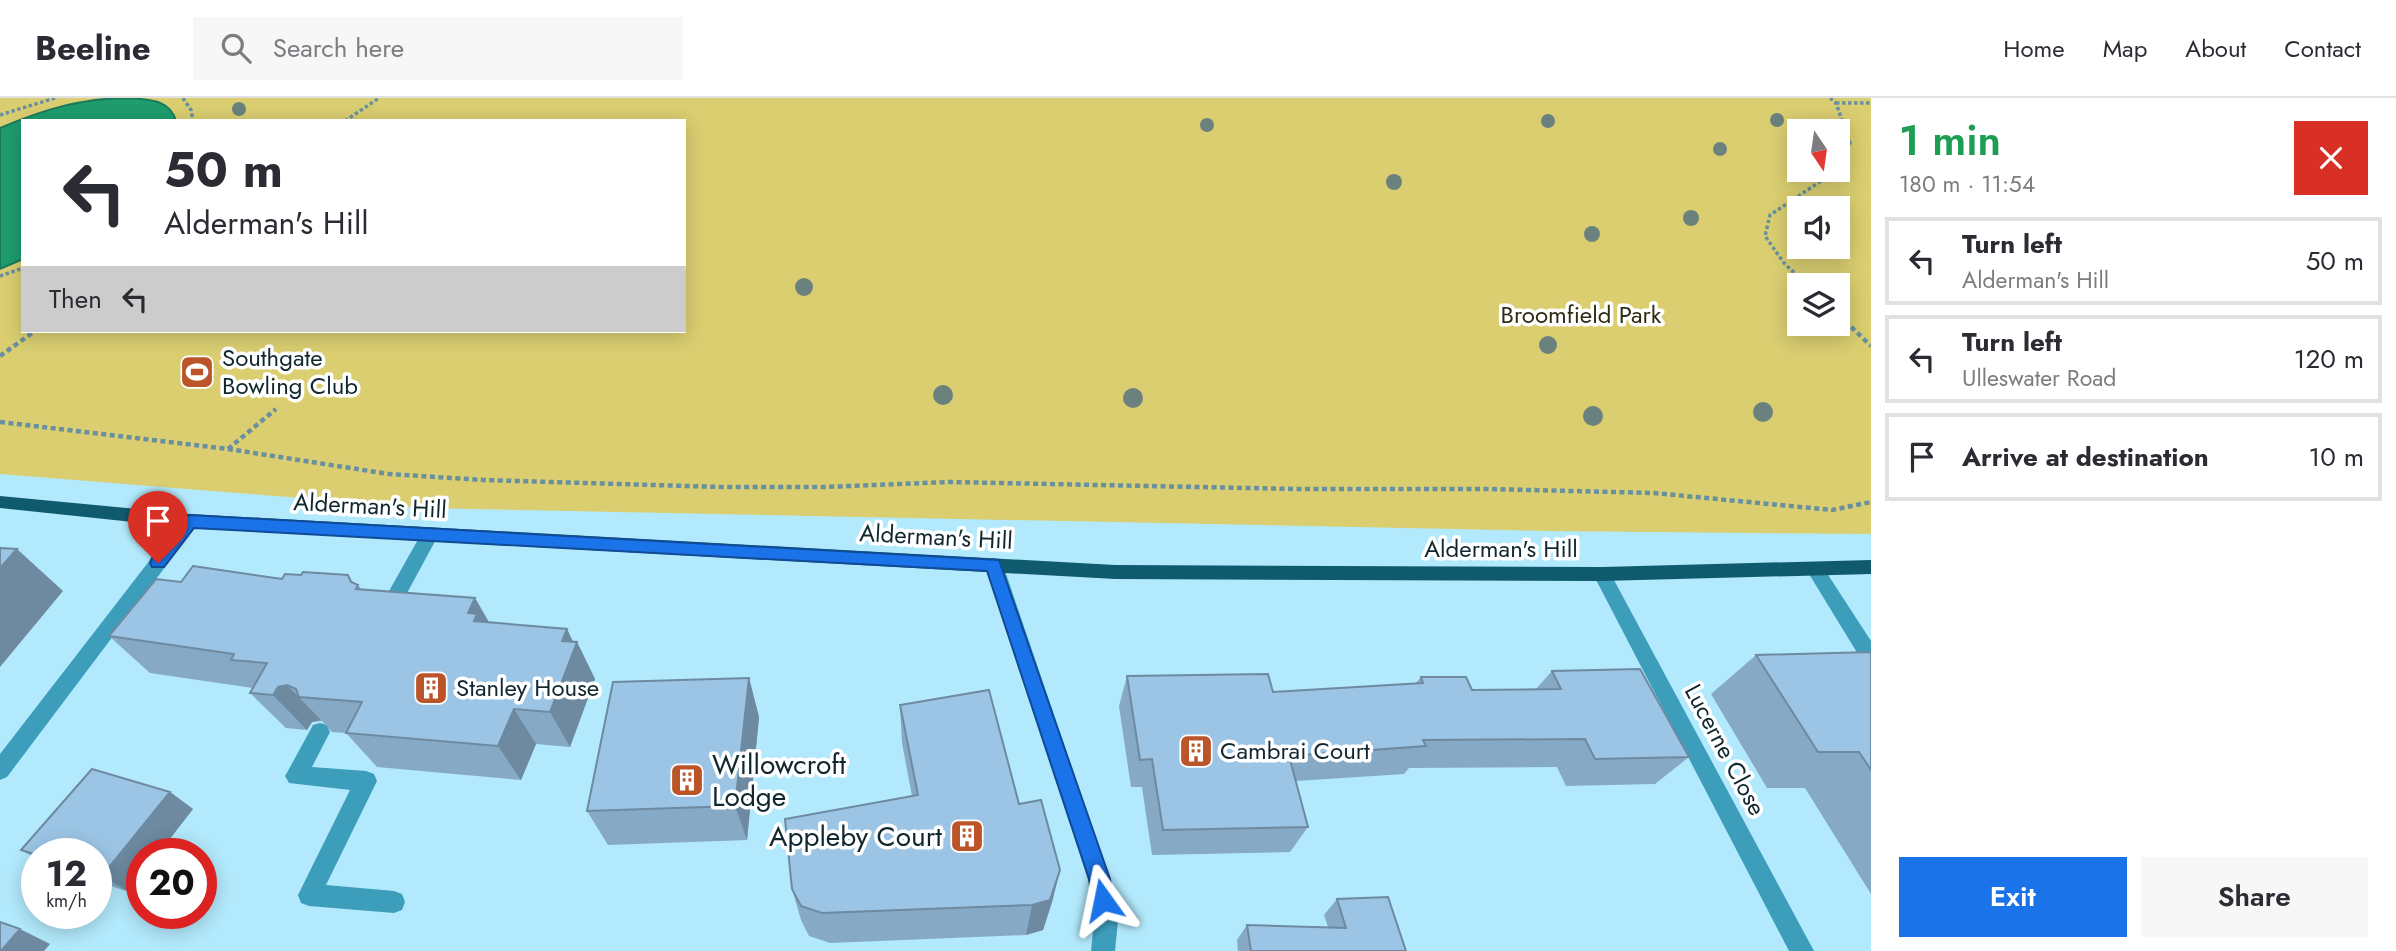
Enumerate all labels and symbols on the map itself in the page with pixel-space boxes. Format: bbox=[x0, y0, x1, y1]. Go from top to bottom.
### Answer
north arrow bbox=[1787, 119, 1850, 182]
park label: Broomfield Park bbox=[1501, 297, 1662, 332]
place label: Southgate Bowling Club bbox=[222, 340, 358, 403]
sports icon: Southgate Bowling Club bbox=[178, 353, 216, 391]
street label: Alderman's Hill bbox=[292, 484, 448, 527]
pin bbox=[128, 491, 188, 563]
street label: Alderman's Hill bbox=[858, 515, 1014, 558]
street label: Alderman's Hill bbox=[1424, 531, 1578, 566]
building icon: Stanley House bbox=[412, 669, 450, 707]
place label: Stanley House bbox=[456, 670, 599, 705]
street label: Lucerne Close bbox=[1676, 678, 1775, 822]
building icon: Cambrai Court bbox=[1177, 732, 1215, 770]
place label: Cambrai Court bbox=[1220, 733, 1370, 768]
place label: Willowcroft Lodge bbox=[712, 744, 846, 817]
building icon: Willowcroft Lodge bbox=[668, 761, 706, 799]
place label: Appleby Court bbox=[769, 816, 942, 857]
building icon: Appleby Court bbox=[948, 817, 986, 855]
speed limit sign: 20 bbox=[126, 838, 217, 929]
position arrow bbox=[1066, 863, 1140, 937]

